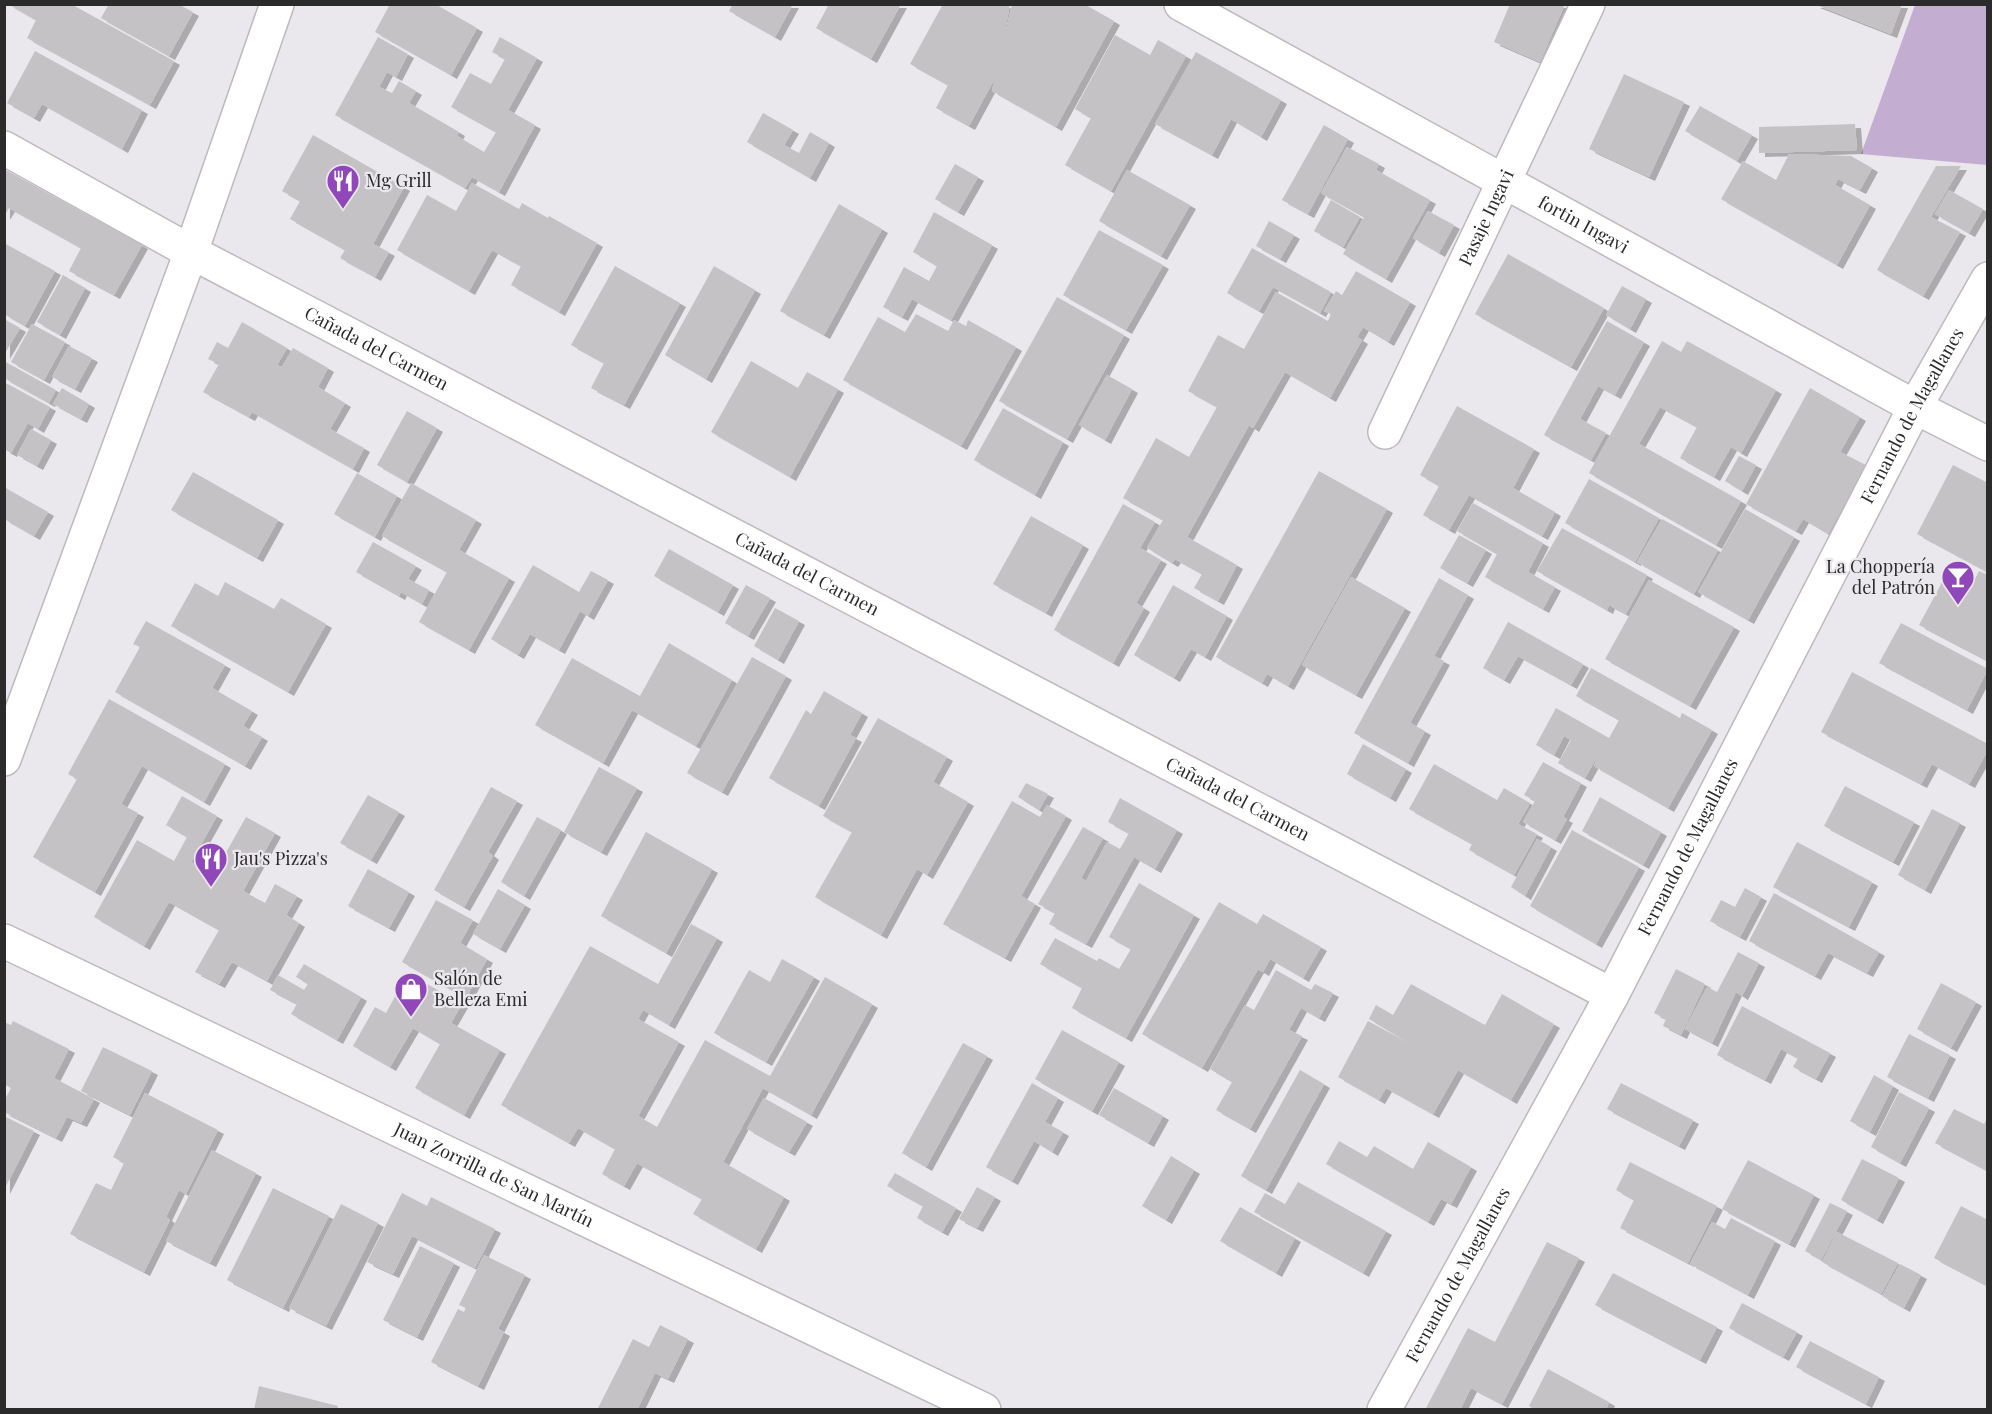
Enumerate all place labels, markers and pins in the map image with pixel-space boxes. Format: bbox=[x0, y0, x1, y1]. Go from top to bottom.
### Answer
restaurant icon: Mg Grill bbox=[325, 163, 361, 210]
place label: Mg Grill bbox=[366, 168, 432, 192]
place label: La Choppería del Patrón bbox=[1826, 554, 1935, 599]
bar icon: La Choppería del Patrón bbox=[1940, 559, 1976, 606]
restaurant icon: Jau's Pizza's bbox=[193, 841, 229, 888]
place label: Jau's Pizza's bbox=[233, 846, 328, 870]
place label: Salón de Belleza Emi bbox=[434, 966, 528, 1011]
shop icon: Salón de Belleza Emi bbox=[393, 971, 429, 1018]

